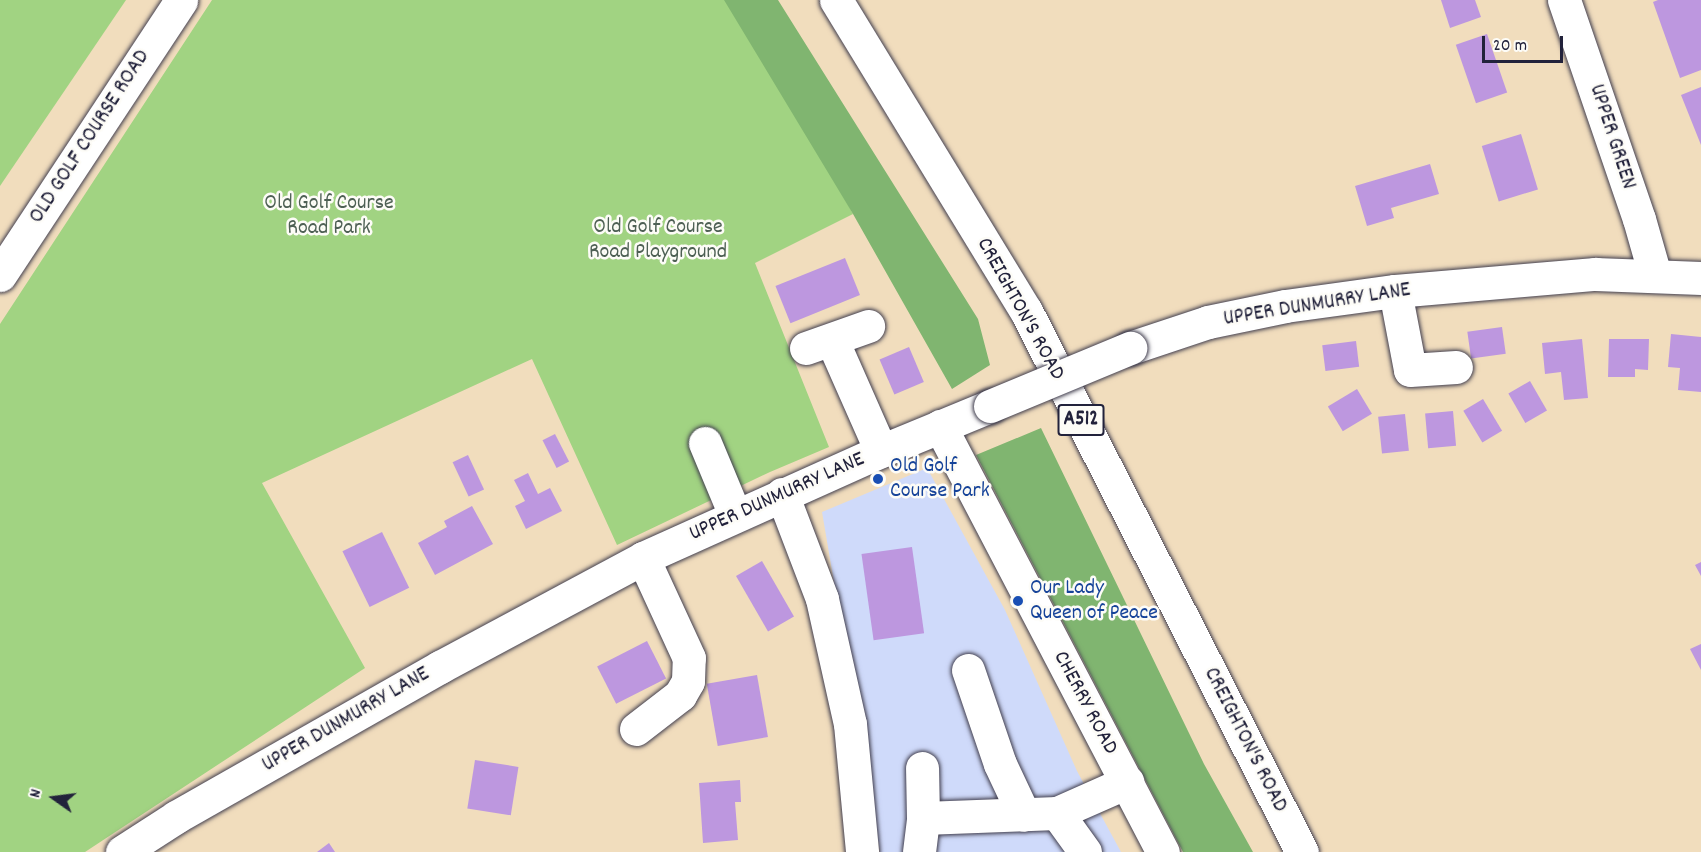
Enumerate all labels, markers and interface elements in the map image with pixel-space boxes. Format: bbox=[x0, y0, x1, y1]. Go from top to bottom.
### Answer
scale bar bbox=[1485, 24, 1566, 62]
text: 20 m bbox=[1493, 34, 1527, 59]
street label: OLD GOLF COURSE ROAD bbox=[24, 45, 156, 229]
street label: UPPER GREEN bbox=[1583, 81, 1641, 193]
park label: Old Golf Course Road Park bbox=[264, 190, 394, 242]
park label: Old Golf Course Road Playground bbox=[589, 214, 727, 266]
street label: CREIGHTON'S ROAD bbox=[970, 233, 1070, 385]
street label: UPPER DUNMURRY LANE bbox=[1222, 277, 1412, 333]
road number: A512 bbox=[1057, 402, 1105, 438]
street label: UPPER DUNMURRY LANE bbox=[685, 446, 869, 548]
place label: Old Golf Course Park bbox=[890, 453, 990, 505]
marker: Old Golf Course Park bbox=[871, 472, 885, 486]
place label: Our Lady Queen of Peace bbox=[1030, 575, 1158, 626]
marker: Our Lady Queen of Peace bbox=[1011, 594, 1025, 608]
street label: CHERRY ROAD bbox=[1047, 647, 1123, 759]
street label: UPPER DUNMURRY LANE bbox=[258, 661, 434, 779]
street label: CREIGHTON'S ROAD bbox=[1197, 663, 1293, 817]
north arrow bbox=[24, 768, 84, 828]
text: N bbox=[24, 787, 48, 800]

